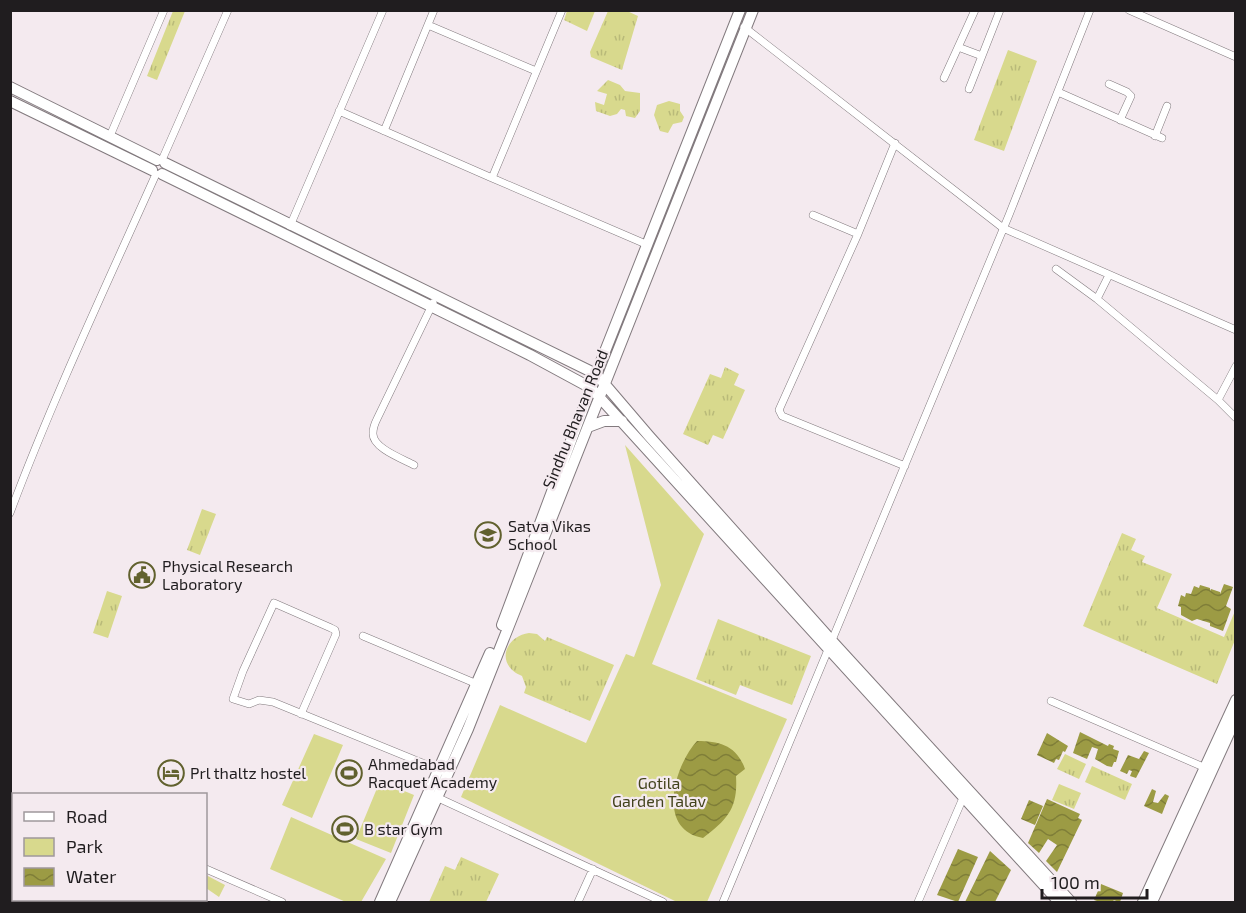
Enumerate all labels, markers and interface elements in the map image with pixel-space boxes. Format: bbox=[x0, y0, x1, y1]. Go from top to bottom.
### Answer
street label: Sindhu Bhavan Road bbox=[538, 347, 611, 491]
place label: Satva Vikas School bbox=[508, 516, 591, 553]
school or university icon: Satva Vikas School bbox=[473, 520, 503, 550]
place label: Physical Research Laboratory bbox=[162, 556, 293, 593]
public building icon: Physical Research Laboratory bbox=[127, 560, 157, 590]
place label: Ahmedabad Racquet Academy bbox=[368, 754, 498, 791]
hotel icon: Prl thaltz hostel bbox=[156, 758, 186, 788]
sports icon: Ahmedabad Racquet Academy bbox=[334, 758, 364, 788]
place label: Prl thaltz hostel bbox=[190, 763, 306, 782]
park label: Gotila Garden Talav bbox=[612, 773, 706, 810]
legend bbox=[12, 793, 207, 901]
text: Road bbox=[66, 805, 107, 827]
sports icon: B star Gym bbox=[330, 814, 360, 844]
place label: B star Gym bbox=[364, 819, 443, 838]
text: Park bbox=[66, 835, 103, 857]
scale bar bbox=[1042, 862, 1147, 900]
text: Water bbox=[66, 865, 116, 887]
text: 100 m bbox=[1051, 871, 1100, 893]

